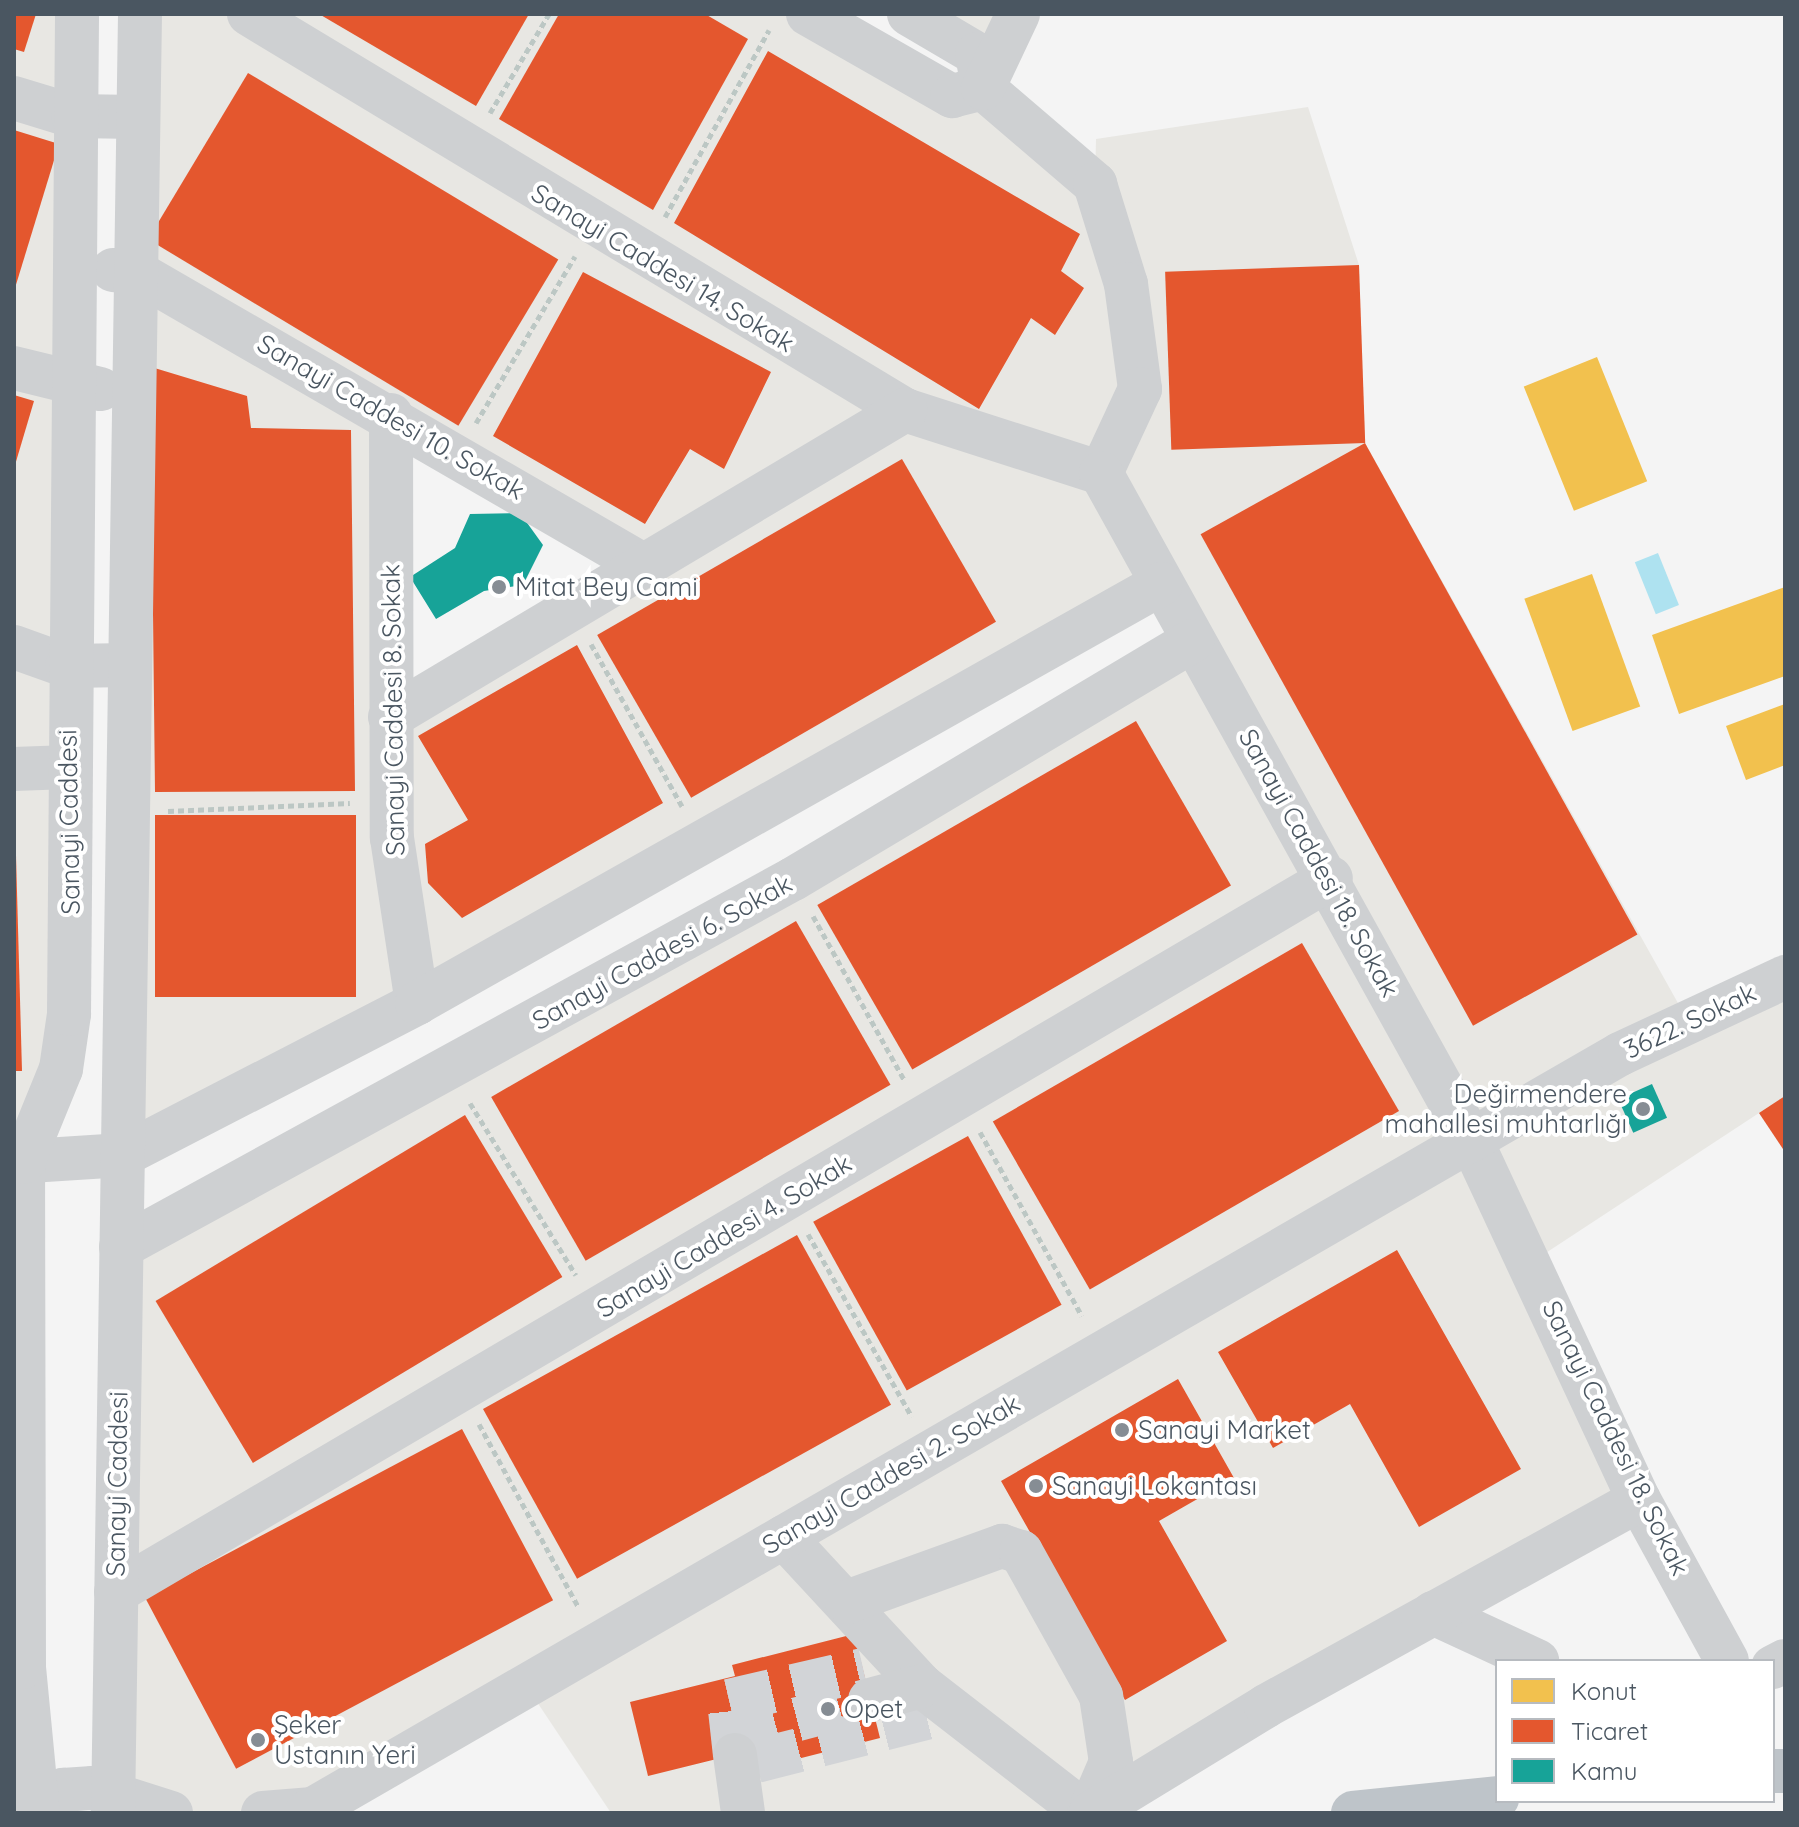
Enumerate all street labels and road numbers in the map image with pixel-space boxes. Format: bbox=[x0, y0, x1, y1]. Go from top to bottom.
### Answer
street label: Sanayi Caddesi 14. Sokak bbox=[526, 177, 800, 359]
street label: Sanayi Caddesi 10. Sokak bbox=[252, 328, 530, 506]
street label: Sanayi Caddesi 8. Sokak bbox=[375, 564, 411, 856]
street label: Sanayi Caddesi 18. Sokak bbox=[1232, 724, 1406, 1002]
street label: Sanayi Caddesi bbox=[52, 729, 86, 915]
street label: Sanayi Caddesi 6. Sokak bbox=[527, 868, 797, 1036]
street label: 3622. Sokak bbox=[1619, 977, 1761, 1065]
street label: Sanayi Caddesi 4. Sokak bbox=[591, 1148, 857, 1324]
street label: Sanayi Caddesi 18. Sokak bbox=[1536, 1296, 1696, 1580]
street label: Sanayi Caddesi 2. Sokak bbox=[757, 1387, 1025, 1561]
street label: Sanayi Caddesi bbox=[100, 1391, 134, 1577]

